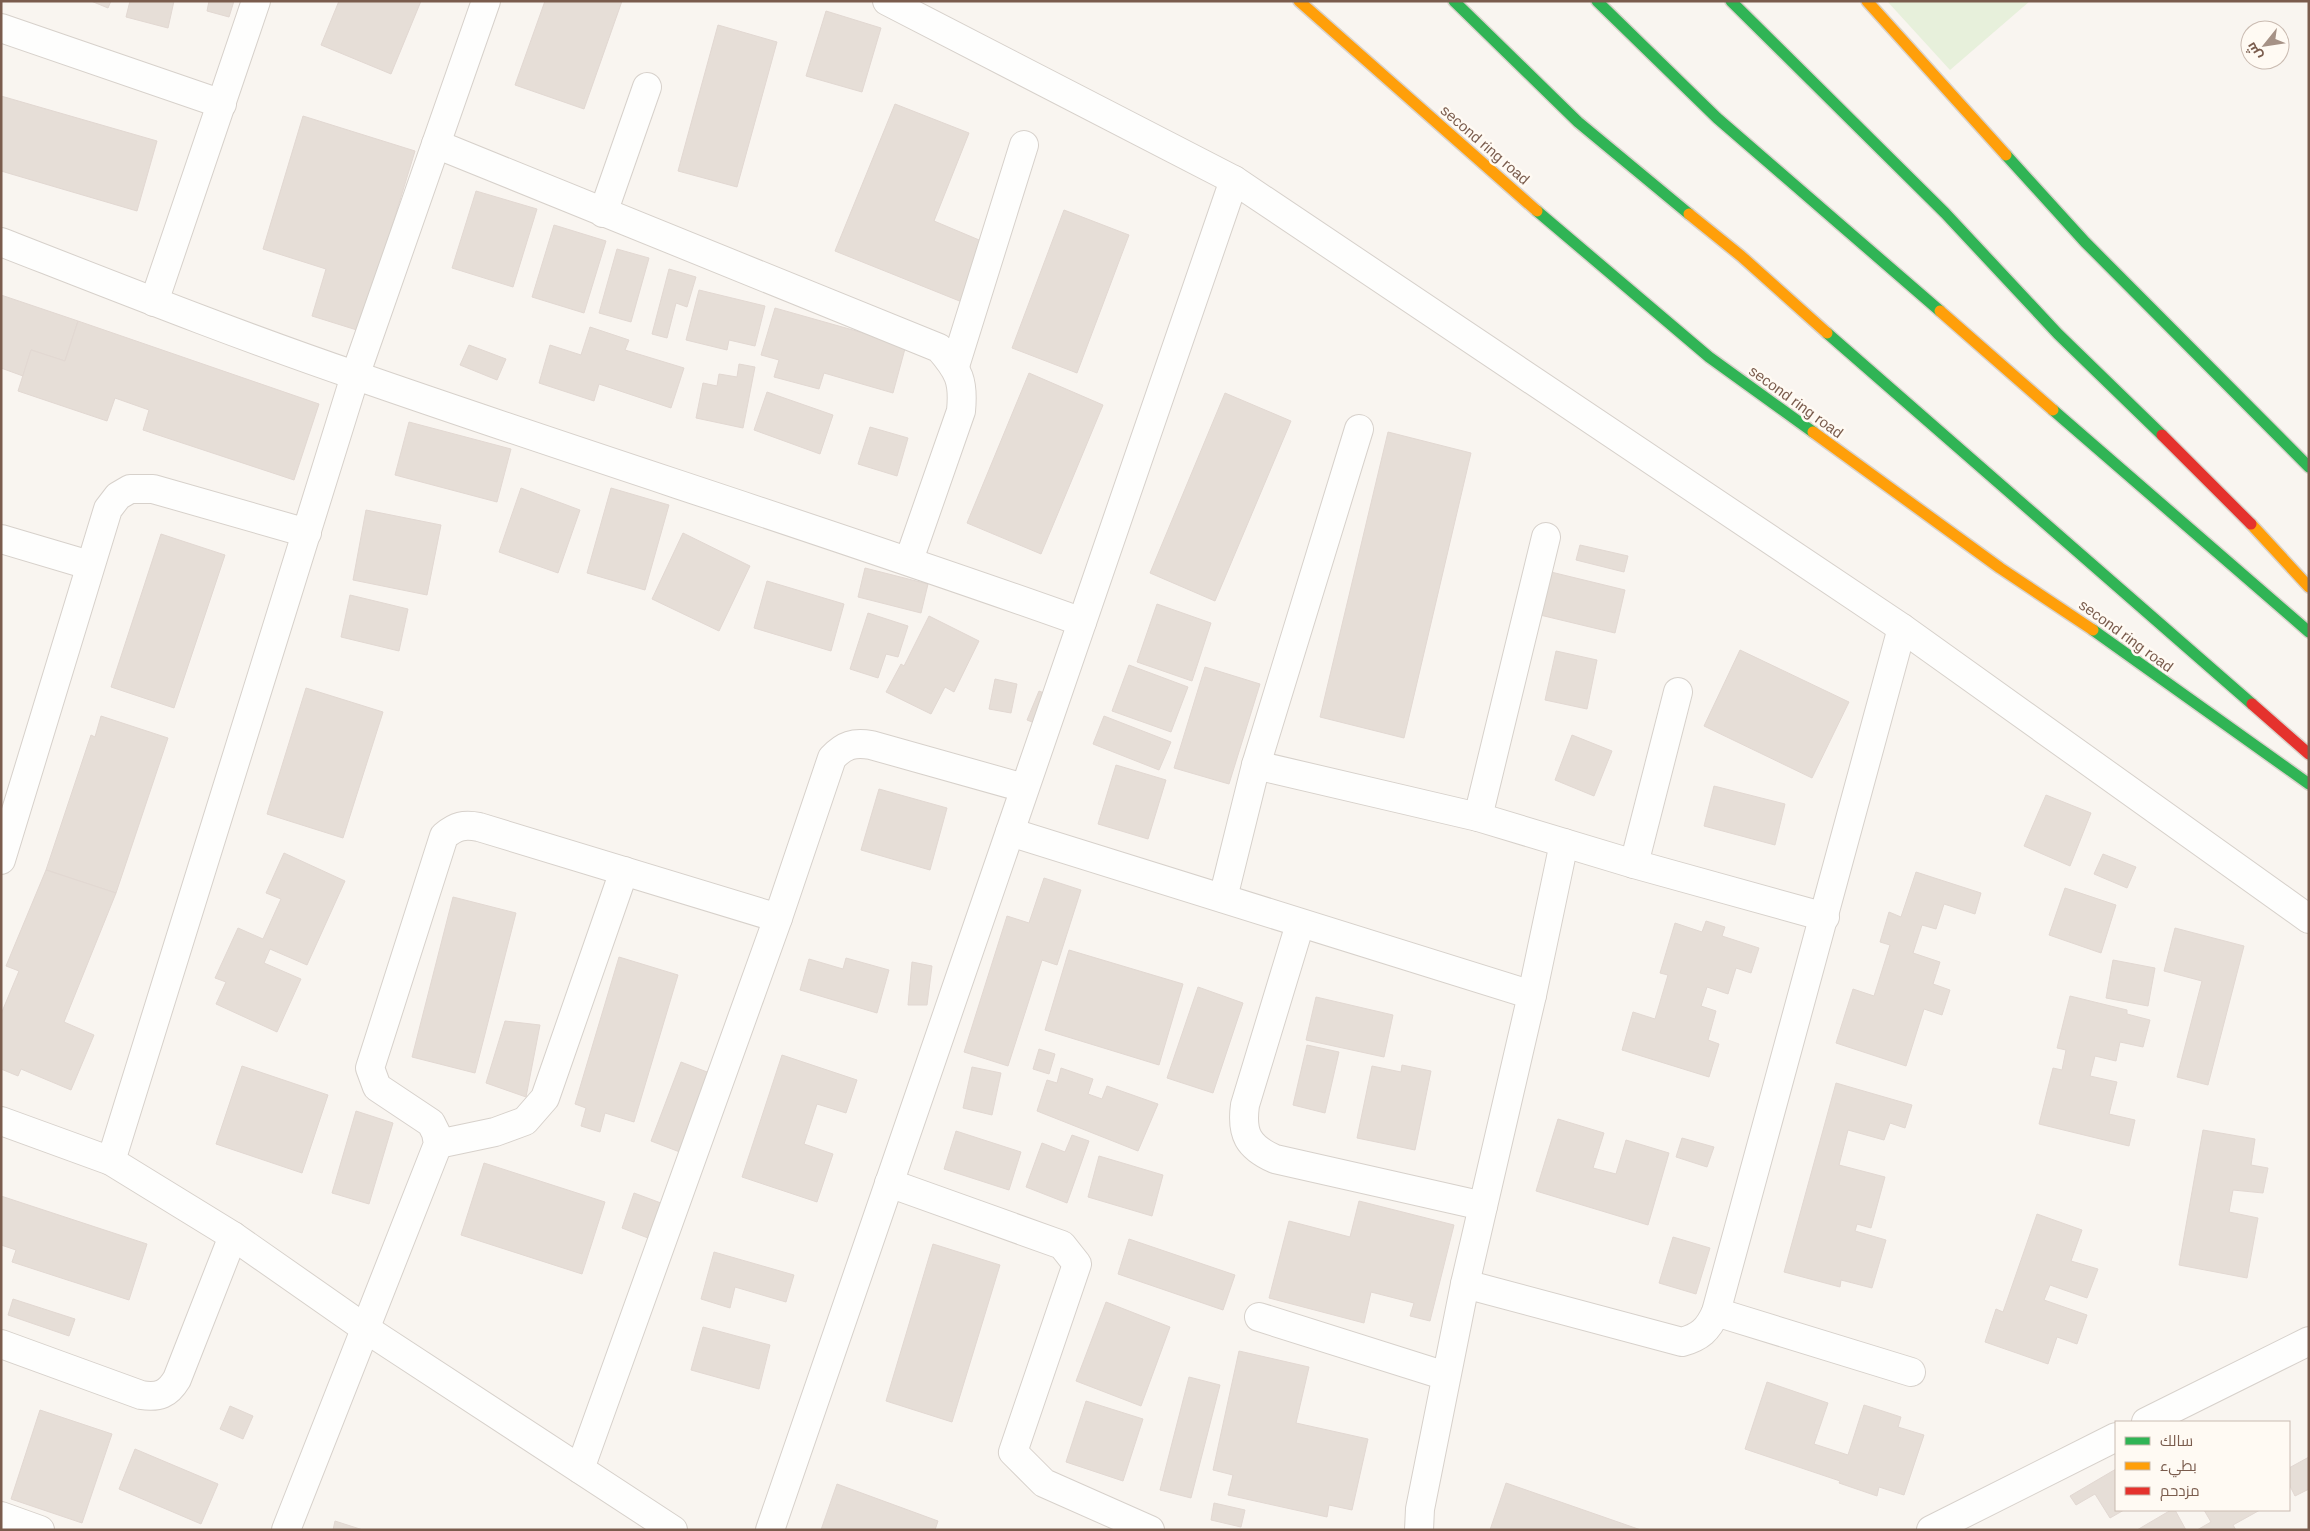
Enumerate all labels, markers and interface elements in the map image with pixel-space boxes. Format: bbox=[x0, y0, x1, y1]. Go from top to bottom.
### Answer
north arrow bbox=[2240, 20, 2290, 70]
text: ش bbox=[2242, 39, 2266, 63]
street label: second ring road bbox=[1438, 102, 1533, 188]
street label: second ring road bbox=[1746, 362, 1846, 441]
street label: second ring road bbox=[2076, 596, 2176, 675]
legend bbox=[2115, 1421, 2290, 1511]
text: سالك bbox=[2160, 1432, 2193, 1449]
text: بطيء bbox=[2160, 1457, 2197, 1478]
text: مزدحم bbox=[2160, 1482, 2200, 1501]

